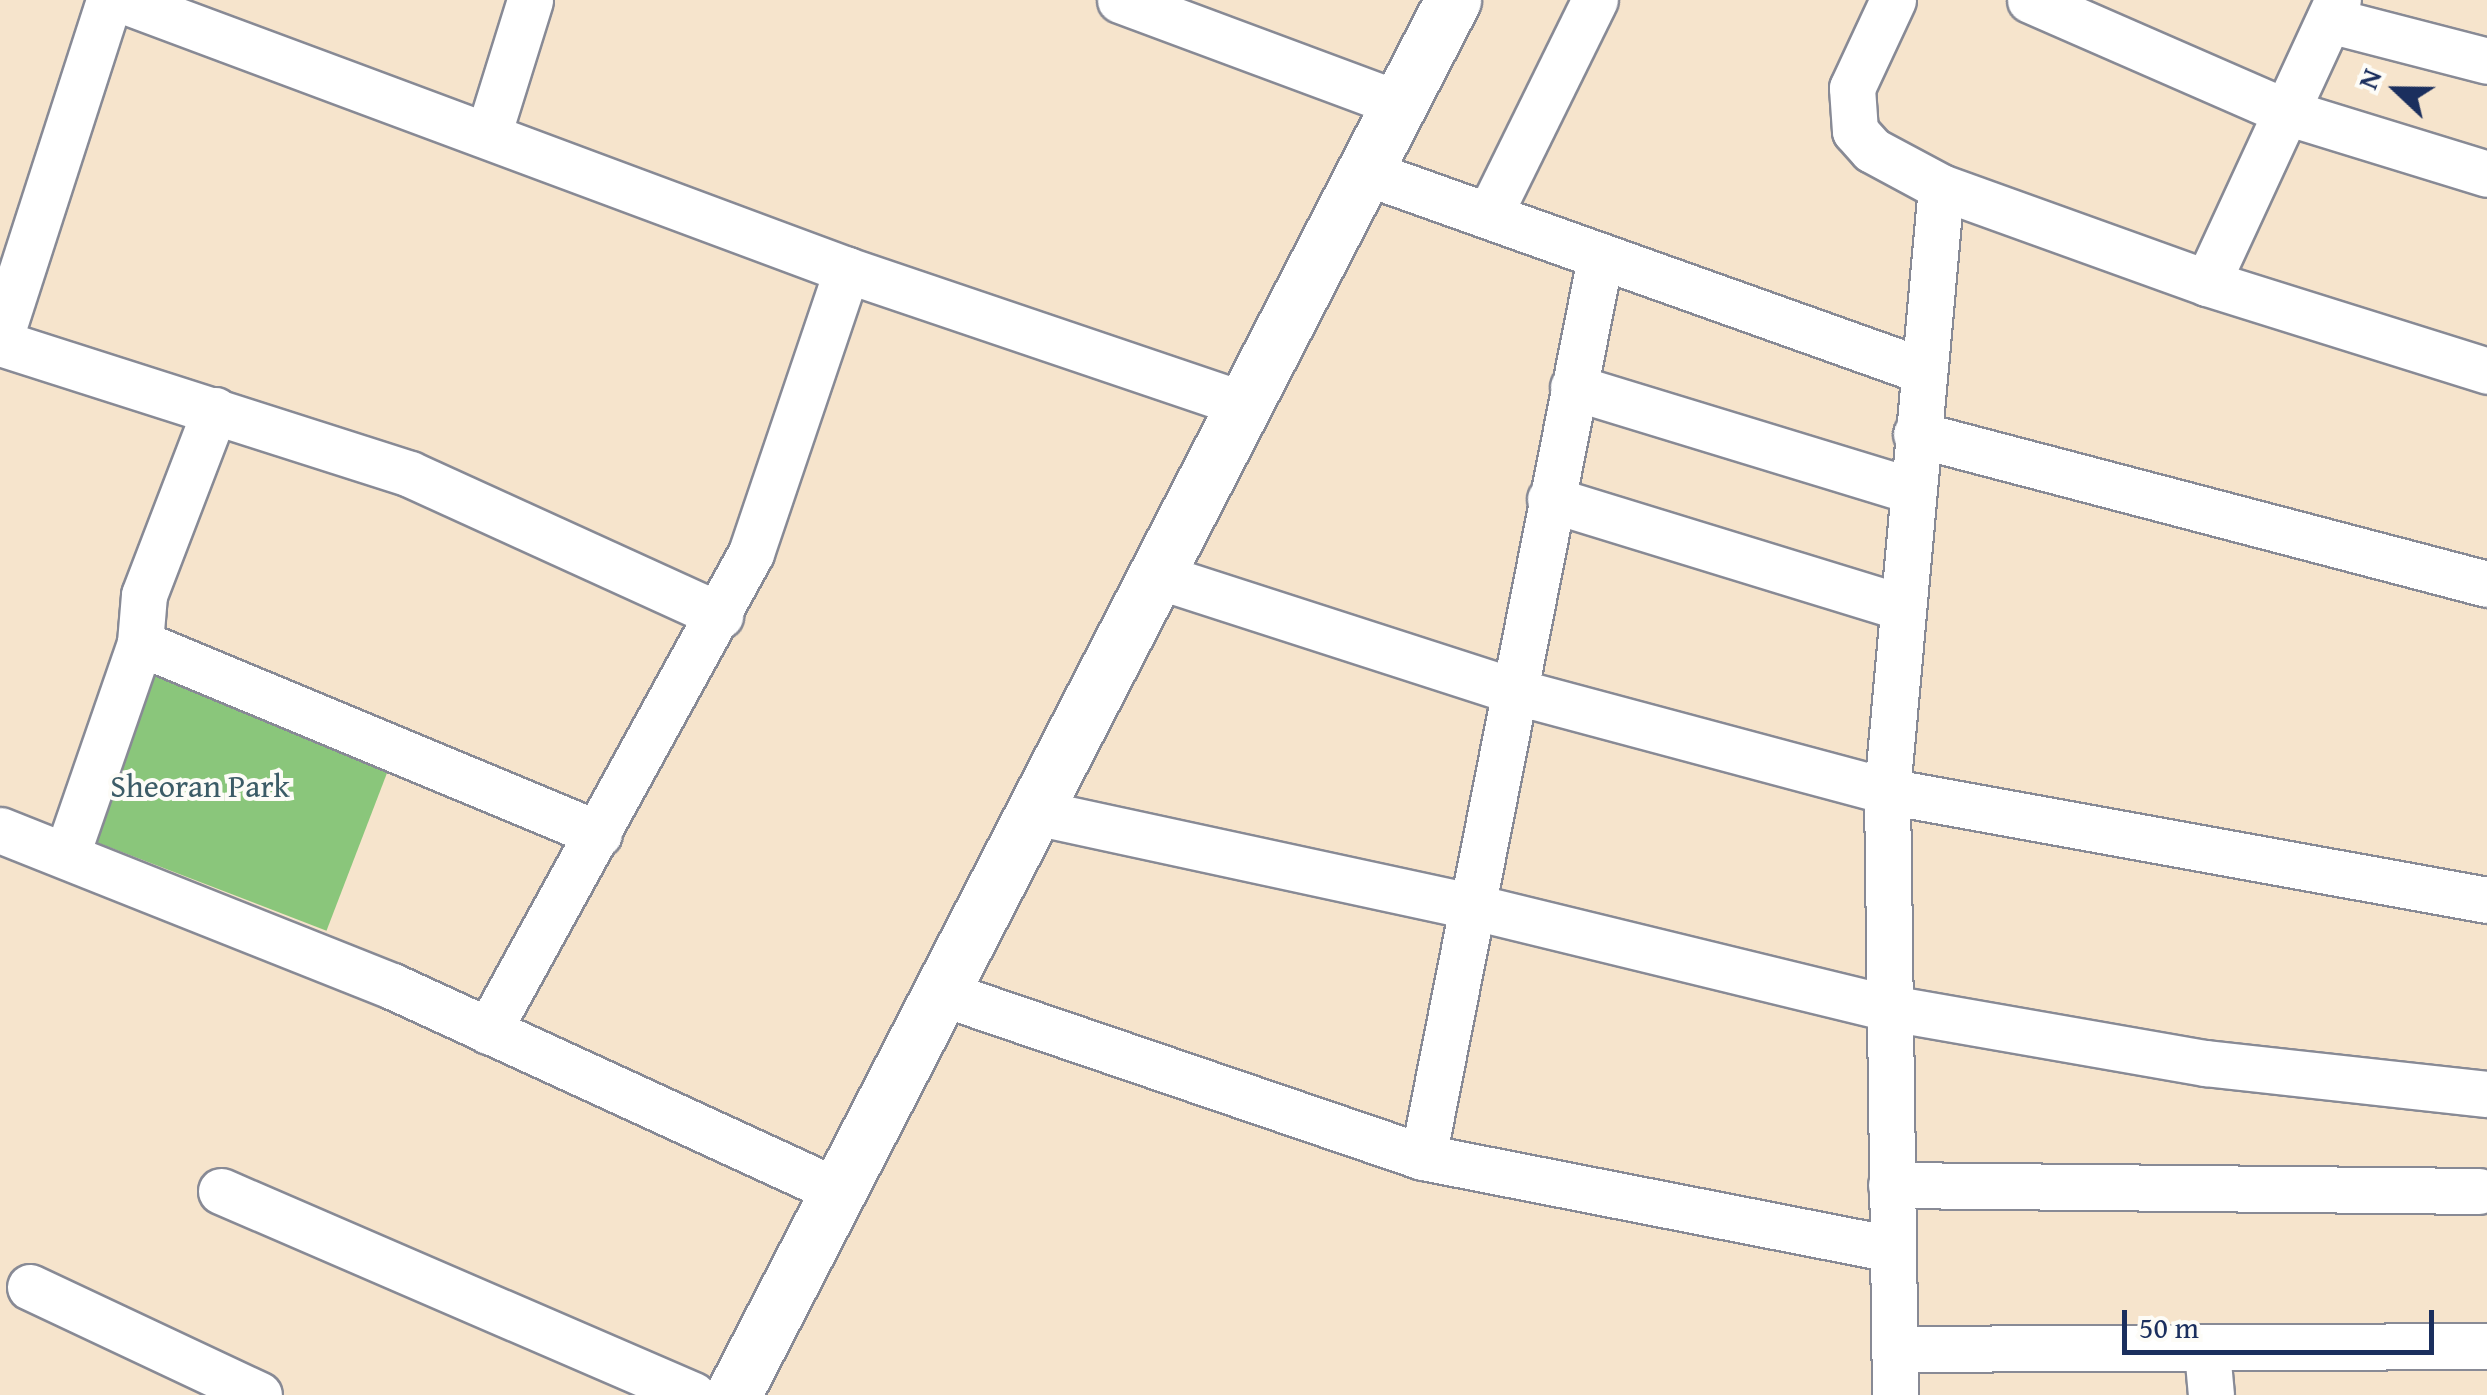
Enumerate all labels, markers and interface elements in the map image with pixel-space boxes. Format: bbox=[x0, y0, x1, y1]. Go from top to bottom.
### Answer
north arrow bbox=[2347, 40, 2447, 140]
text: N bbox=[2346, 62, 2391, 95]
park label: Sheoran Park bbox=[110, 767, 290, 805]
scale bar bbox=[2127, 1290, 2440, 1352]
text: 50 m bbox=[2139, 1305, 2199, 1349]

